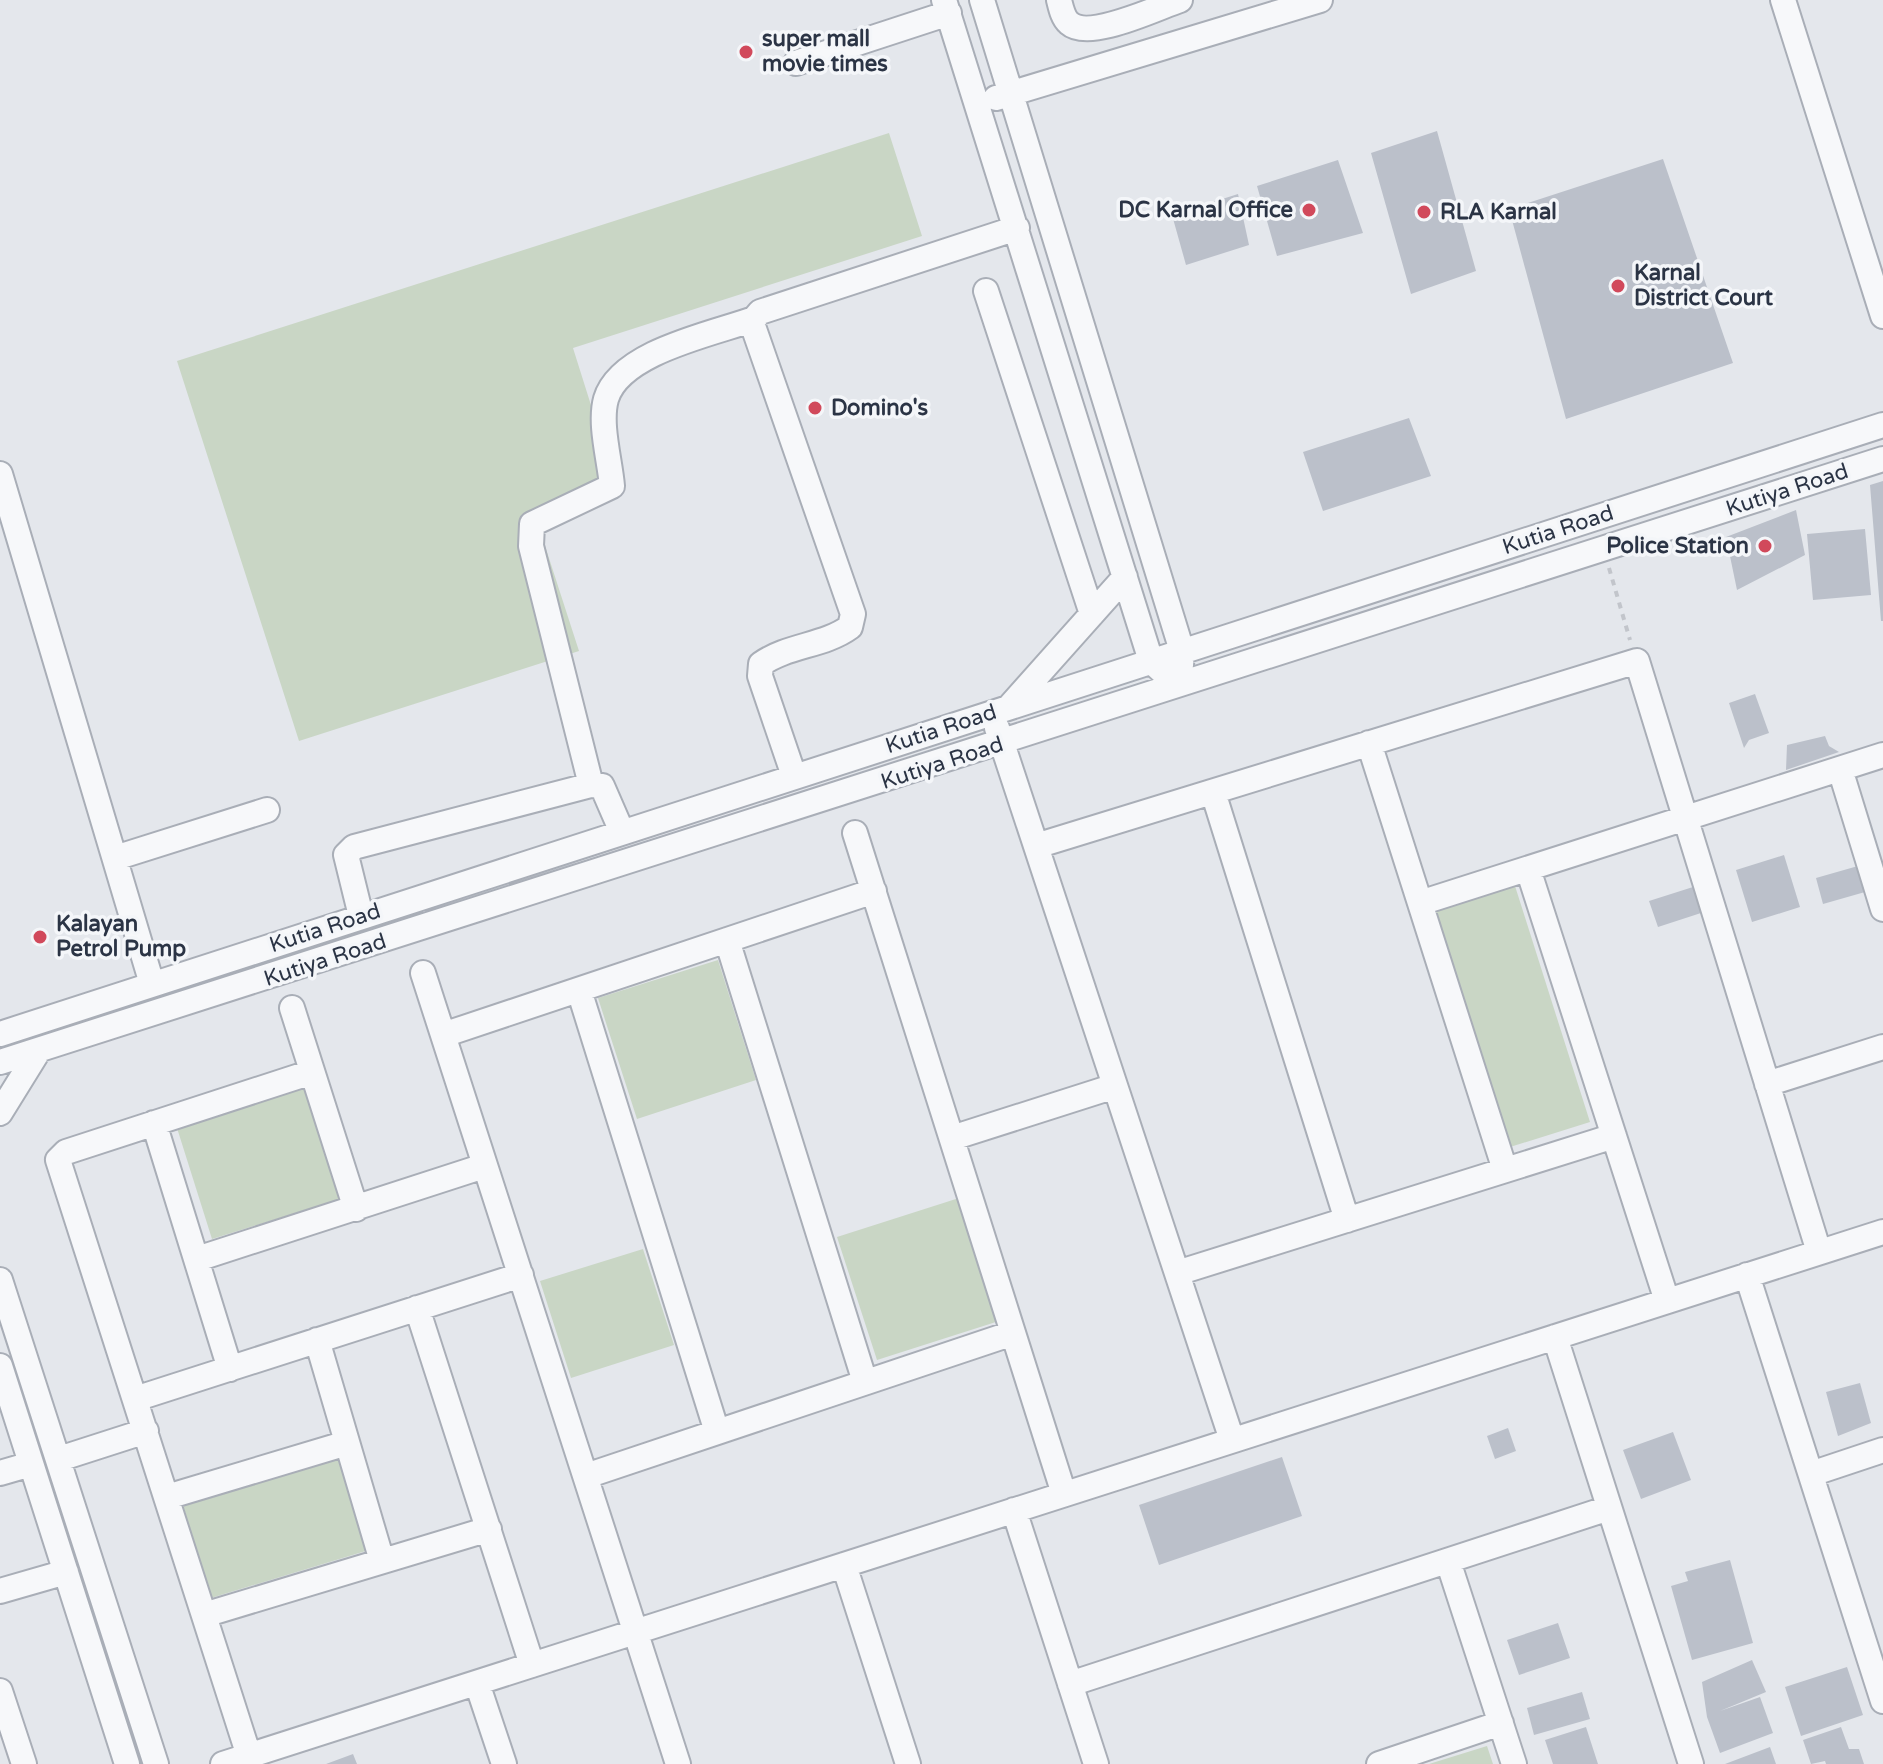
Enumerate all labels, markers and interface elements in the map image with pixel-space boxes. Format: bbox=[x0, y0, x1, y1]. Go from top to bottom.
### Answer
place label: super mall movie times bbox=[762, 26, 888, 77]
marker: super mall movie times bbox=[737, 43, 755, 61]
place label: DC Karnal Office bbox=[1118, 197, 1293, 223]
place label: RLA Karnal bbox=[1440, 199, 1557, 225]
marker: DC Karnal Office bbox=[1300, 201, 1318, 219]
marker: RLA Karnal bbox=[1415, 203, 1433, 221]
place label: Karnal District Court bbox=[1634, 260, 1774, 311]
marker: Karnal District Court bbox=[1609, 277, 1627, 295]
place label: Domino's bbox=[831, 395, 929, 421]
marker: Domino's bbox=[806, 399, 824, 417]
street label: Kutiya Road bbox=[1723, 458, 1851, 522]
street label: Kutia Road bbox=[1499, 500, 1617, 560]
place label: Police Station bbox=[1606, 533, 1749, 559]
marker: Police Station bbox=[1756, 537, 1774, 555]
street label: Kutia Road bbox=[882, 699, 1000, 759]
street label: Kutiya Road bbox=[878, 731, 1006, 795]
street label: Kutia Road bbox=[266, 898, 384, 958]
place label: Kalayan Petrol Pump bbox=[56, 911, 186, 962]
marker: Kalayan Petrol Pump bbox=[31, 928, 49, 946]
street label: Kutiya Road bbox=[261, 928, 389, 992]

